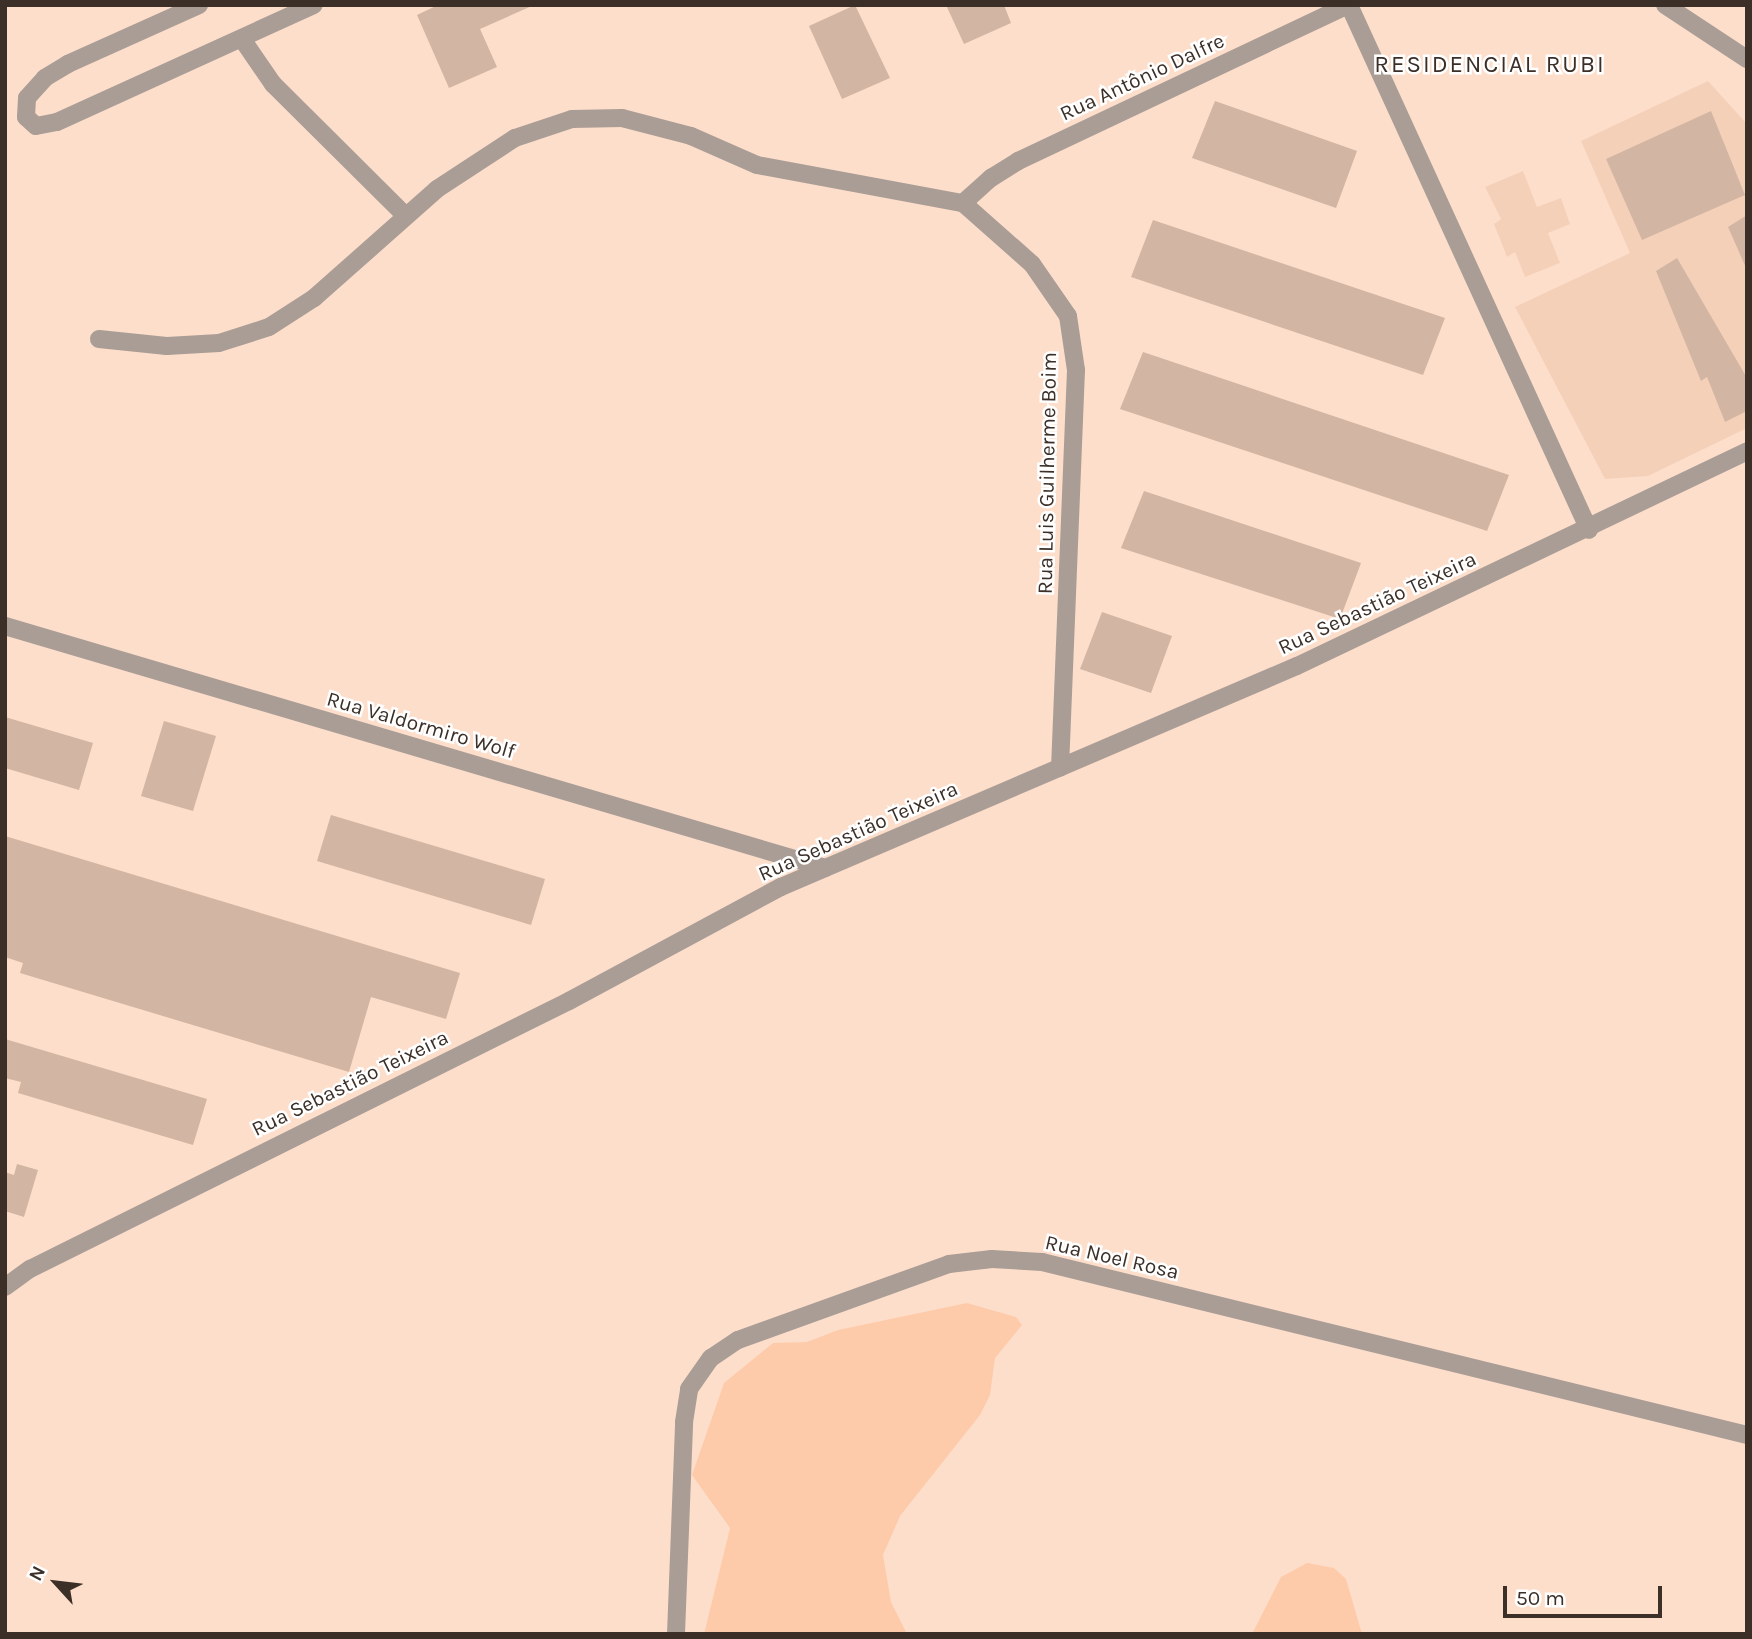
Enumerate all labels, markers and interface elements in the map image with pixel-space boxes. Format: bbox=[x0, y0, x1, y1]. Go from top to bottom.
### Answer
street label: Rua Antônio Dalfre bbox=[1056, 28, 1228, 126]
district label: RESIDENCIAL RUBI bbox=[1376, 51, 1604, 79]
street label: Rua Luis Guilherme Boim bbox=[1032, 352, 1062, 594]
street label: Rua Sebastião Teixeira bbox=[1274, 546, 1480, 660]
street label: Rua Valdormiro Wolf bbox=[324, 686, 518, 764]
street label: Rua Sebastião Teixeira bbox=[754, 776, 962, 886]
street label: Rua Sebastião Teixeira bbox=[248, 1024, 452, 1142]
street label: Rua Noel Rosa bbox=[1043, 1229, 1181, 1285]
north arrow bbox=[21, 1548, 91, 1618]
text: N bbox=[24, 1562, 50, 1585]
scale bar bbox=[1507, 1572, 1666, 1616]
text: 50 m bbox=[1516, 1586, 1565, 1610]

